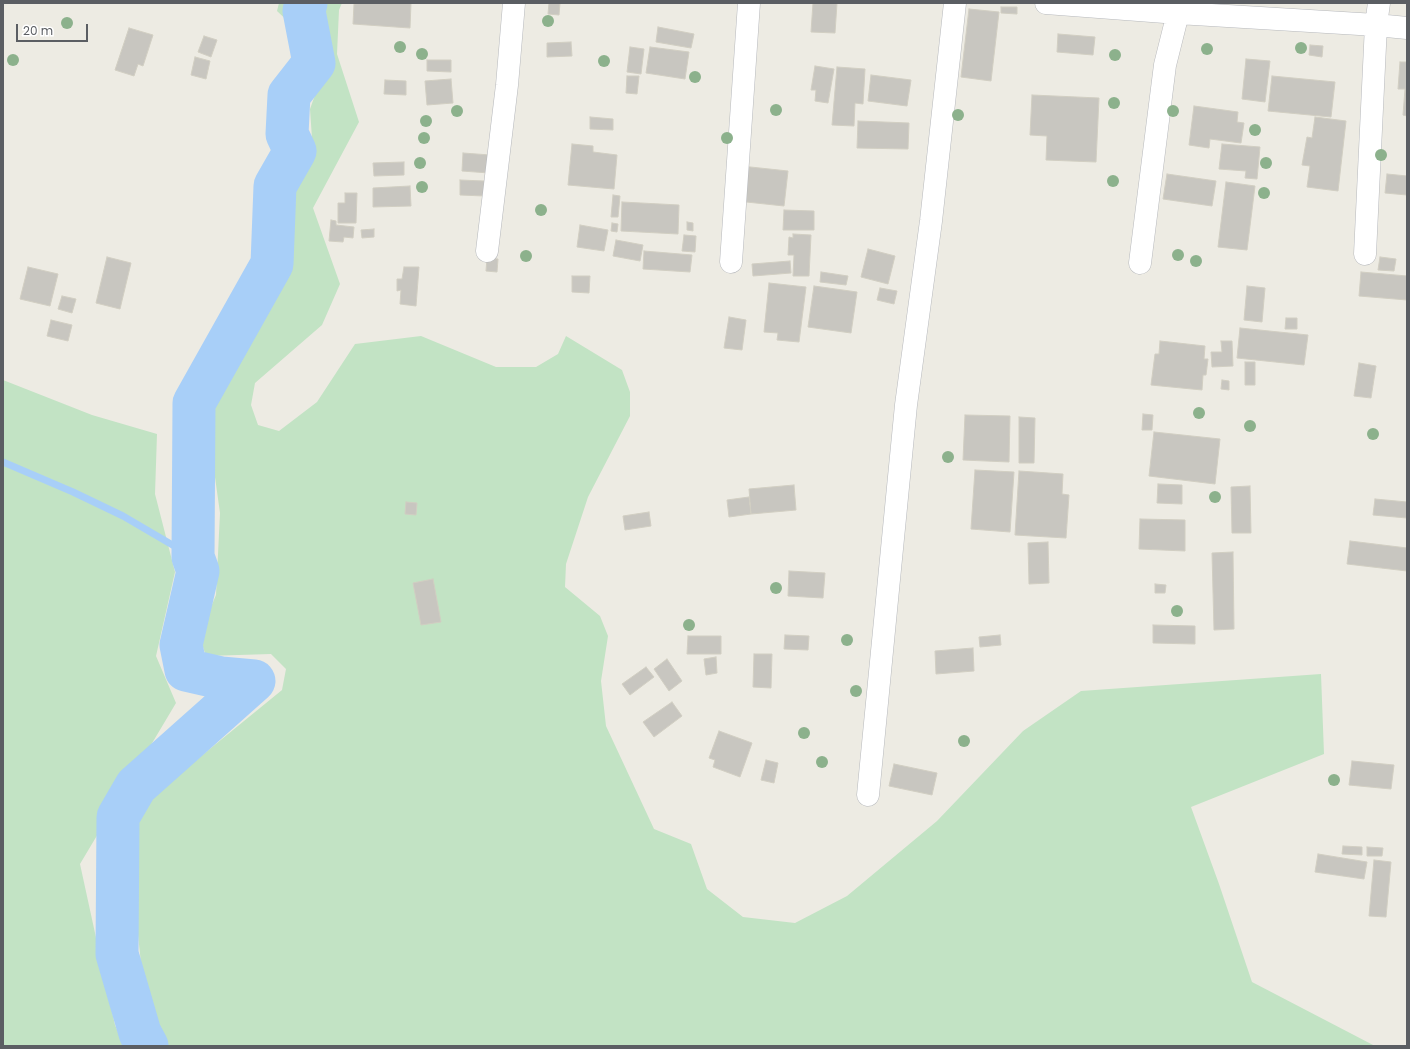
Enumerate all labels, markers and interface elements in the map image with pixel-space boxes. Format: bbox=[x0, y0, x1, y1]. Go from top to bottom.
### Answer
scale bar bbox=[18, 16, 90, 42]
text: 20 m bbox=[23, 22, 53, 39]

